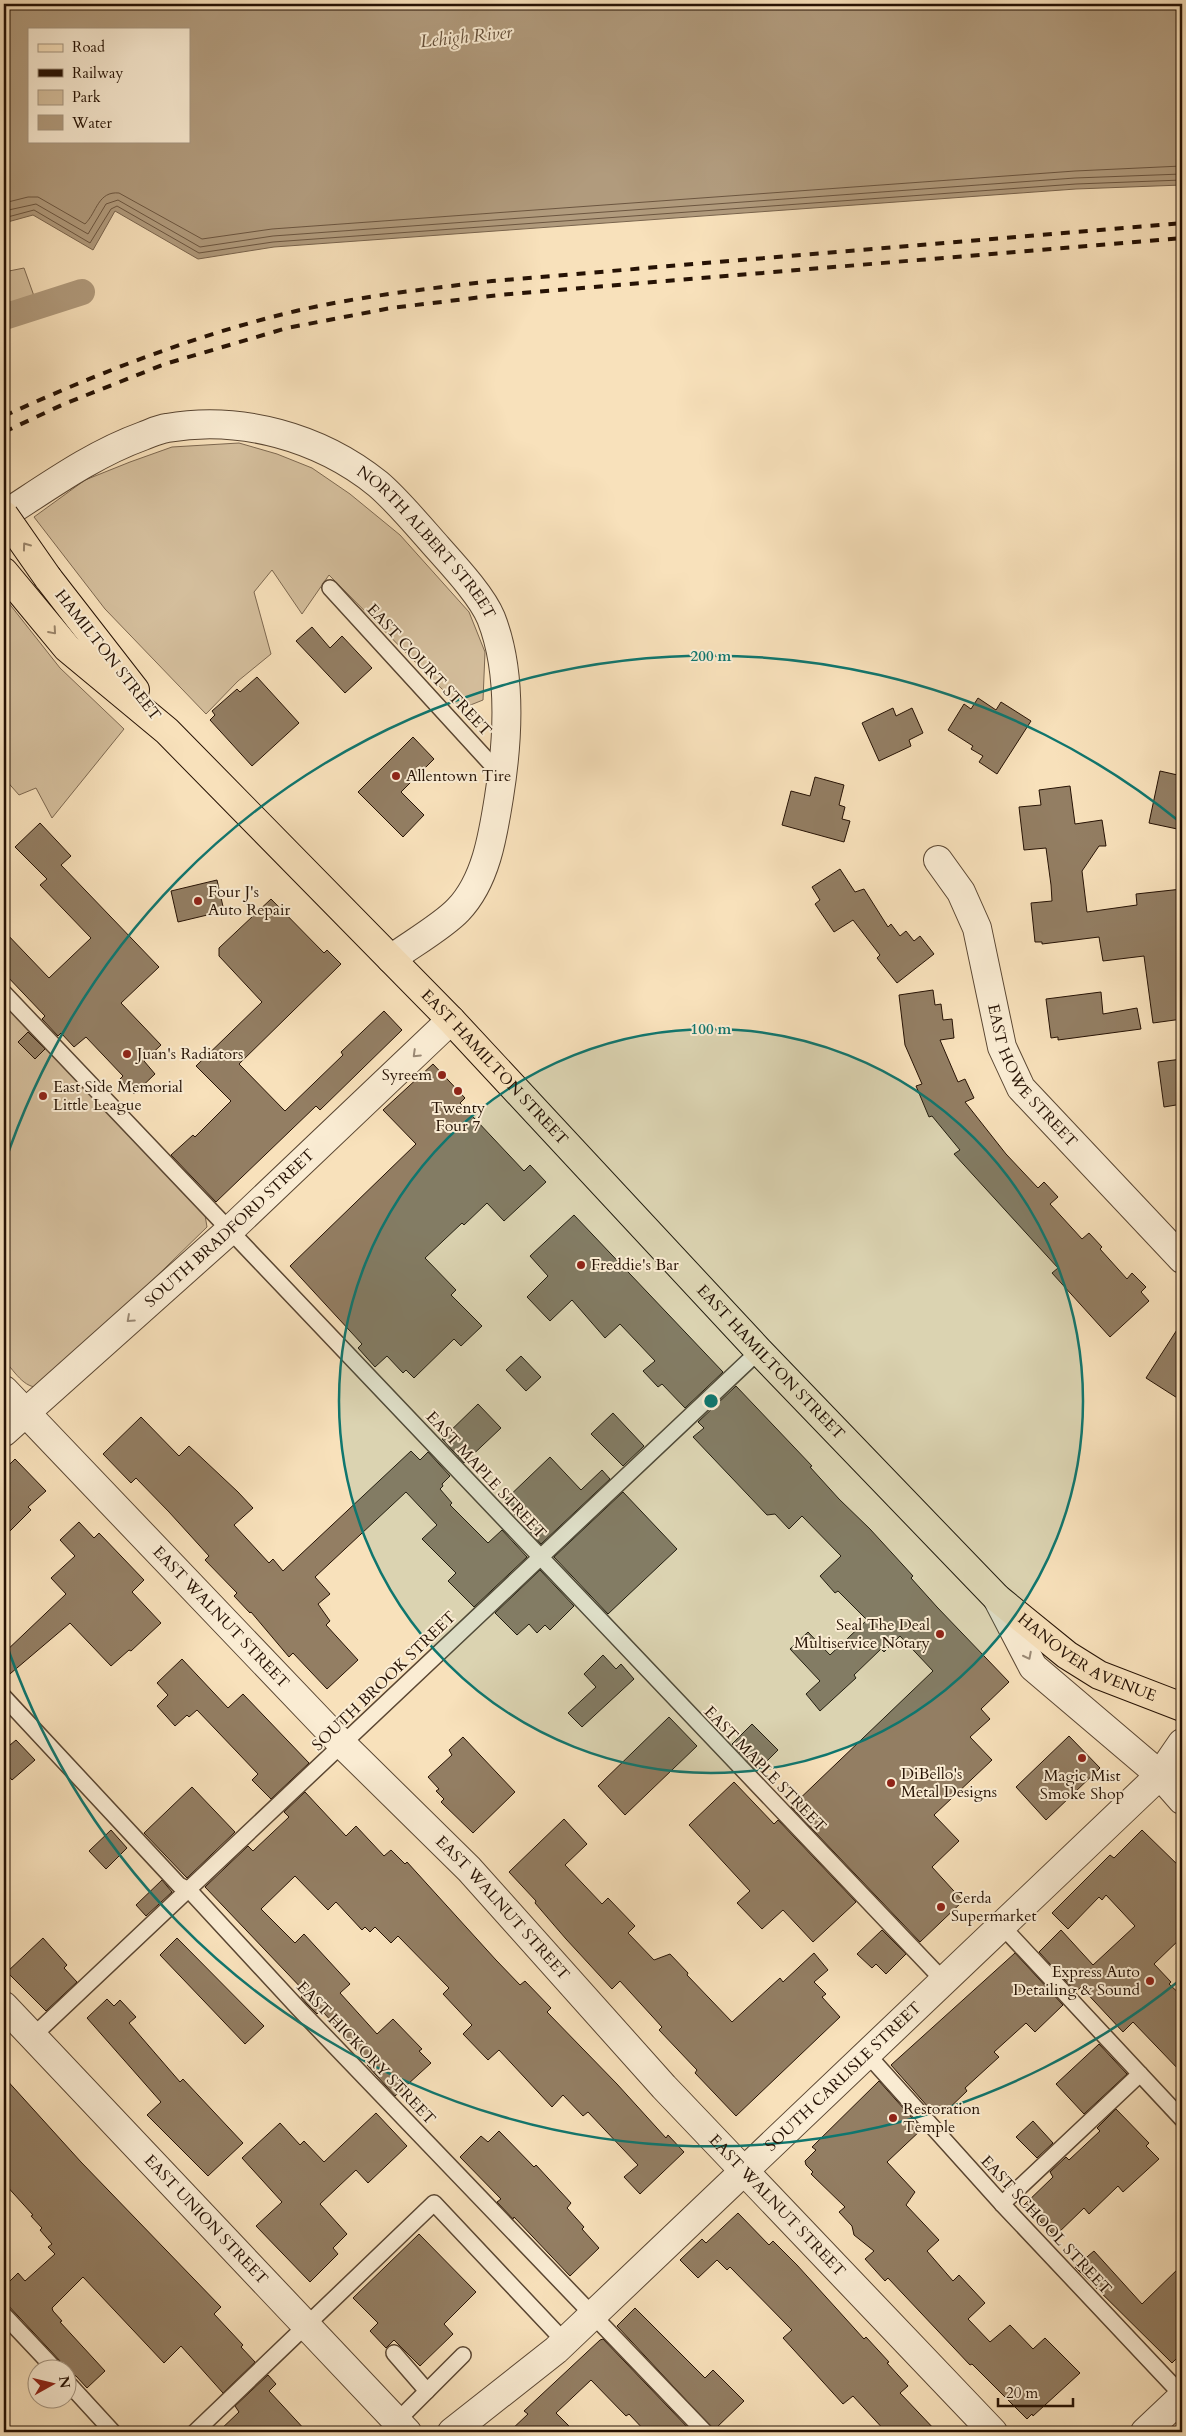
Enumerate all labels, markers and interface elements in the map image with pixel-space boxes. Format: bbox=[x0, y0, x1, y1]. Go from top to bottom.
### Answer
water label: Lehigh River bbox=[419, 20, 514, 54]
legend bbox=[28, 28, 190, 142]
text: Road bbox=[72, 37, 105, 57]
text: Railway bbox=[72, 63, 123, 83]
text: Park bbox=[72, 87, 101, 107]
text: Water bbox=[71, 113, 113, 133]
street label: NORTH ALBERT STREET bbox=[352, 461, 501, 623]
one-way arrow bbox=[23, 543, 32, 552]
street label: HAMILTON STREET bbox=[50, 585, 166, 725]
street label: EAST COURT STREET bbox=[362, 599, 497, 741]
one-way arrow bbox=[47, 626, 56, 635]
text: 200 m bbox=[691, 646, 732, 666]
place label: Allentown Tire bbox=[406, 765, 511, 787]
marker: Allentown Tire bbox=[390, 770, 402, 782]
place label: Four J's Auto Repair bbox=[208, 881, 290, 921]
marker: Four J's Auto Repair bbox=[192, 895, 204, 907]
street label: EAST HAMILTON STREET bbox=[416, 985, 573, 1150]
street label: EAST HOWE STREET bbox=[982, 1002, 1082, 1152]
text: 100 m bbox=[691, 1019, 732, 1039]
place label: Juan's Radiators bbox=[135, 1043, 243, 1065]
marker: Juan's Radiators bbox=[121, 1048, 133, 1060]
one-way arrow bbox=[412, 1048, 421, 1057]
place label: Syreem bbox=[382, 1064, 432, 1086]
marker: Syreem bbox=[436, 1069, 448, 1081]
place label: East Side Memorial Little League bbox=[53, 1076, 183, 1116]
marker: Twenty Four 7 bbox=[452, 1085, 464, 1097]
marker: East Side Memorial Little League bbox=[37, 1090, 49, 1102]
place label: Twenty Four 7 bbox=[431, 1097, 486, 1137]
street label: SOUTH BRADFORD STREET bbox=[140, 1144, 320, 1312]
place label: Freddie's Bar bbox=[591, 1254, 679, 1276]
marker: Freddie's Bar bbox=[575, 1259, 587, 1271]
street label: EAST HAMILTON STREET bbox=[692, 1280, 850, 1445]
one-way arrow bbox=[126, 1313, 135, 1322]
centre of rings bbox=[702, 1392, 720, 1410]
street label: EAST MAPLE STREET bbox=[421, 1406, 551, 1544]
street label: EAST WALNUT STREET bbox=[148, 1541, 294, 1693]
street label: SOUTH BROOK STREET bbox=[307, 1606, 461, 1756]
street label: HANOVER AVENUE bbox=[1013, 1608, 1159, 1707]
place label: Seal The Deal Multiservice Notary bbox=[794, 1614, 931, 1654]
marker: Seal The Deal Multiservice Notary bbox=[934, 1628, 946, 1640]
one-way arrow bbox=[1022, 1651, 1032, 1660]
street label: EAST MAPLE STREET bbox=[699, 1701, 831, 1837]
marker: Magic Mist Smoke Shop bbox=[1076, 1752, 1088, 1764]
place label: DiBello's Metal Designs bbox=[901, 1763, 997, 1803]
place label: Magic Mist Smoke Shop bbox=[1040, 1765, 1124, 1805]
marker: DiBello's Metal Designs bbox=[885, 1777, 897, 1789]
street label: EAST WALNUT STREET bbox=[430, 1831, 575, 1985]
place label: Cerda Supermarket bbox=[951, 1887, 1037, 1927]
marker: Cerda Supermarket bbox=[935, 1901, 947, 1913]
place label: Express Auto Detailing & Sound bbox=[1013, 1961, 1140, 2001]
marker: Express Auto Detailing & Sound bbox=[1144, 1975, 1156, 1987]
street label: EAST HICKORY STREET bbox=[291, 1976, 441, 2130]
street label: SOUTH CARLISLE STREET bbox=[760, 1997, 926, 2156]
place label: Restoration Temple bbox=[903, 2098, 980, 2138]
marker: Restoration Temple bbox=[887, 2112, 899, 2124]
street label: EAST WALNUT STREET bbox=[704, 2130, 850, 2282]
street label: EAST UNION STREET bbox=[139, 2150, 273, 2290]
street label: EAST SCHOOL STREET bbox=[976, 2151, 1117, 2300]
north arrow bbox=[28, 2358, 78, 2408]
text: N bbox=[54, 2375, 75, 2390]
scale bar bbox=[998, 2376, 1074, 2408]
text: 20 m bbox=[1006, 2383, 1038, 2403]

